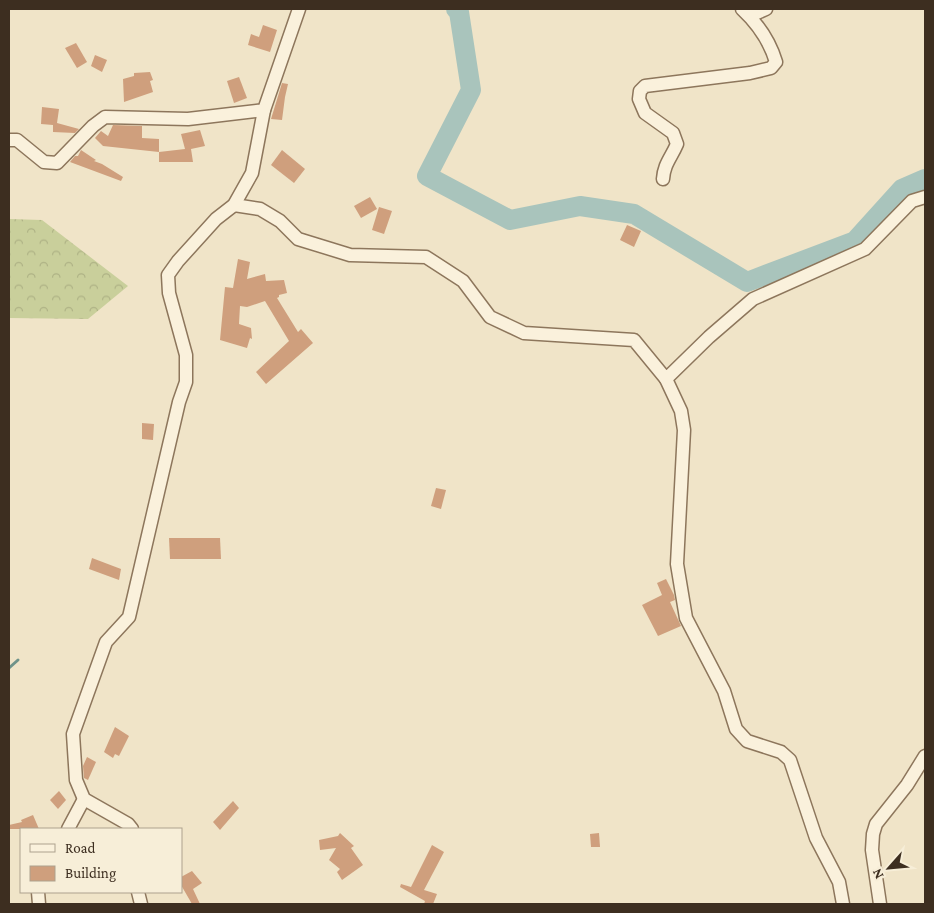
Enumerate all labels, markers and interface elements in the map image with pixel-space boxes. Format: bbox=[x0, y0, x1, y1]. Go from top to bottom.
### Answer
legend bbox=[20, 828, 182, 893]
text: Road bbox=[65, 840, 96, 856]
north arrow bbox=[864, 843, 914, 893]
text: Building bbox=[65, 865, 116, 882]
text: N bbox=[868, 866, 887, 882]

